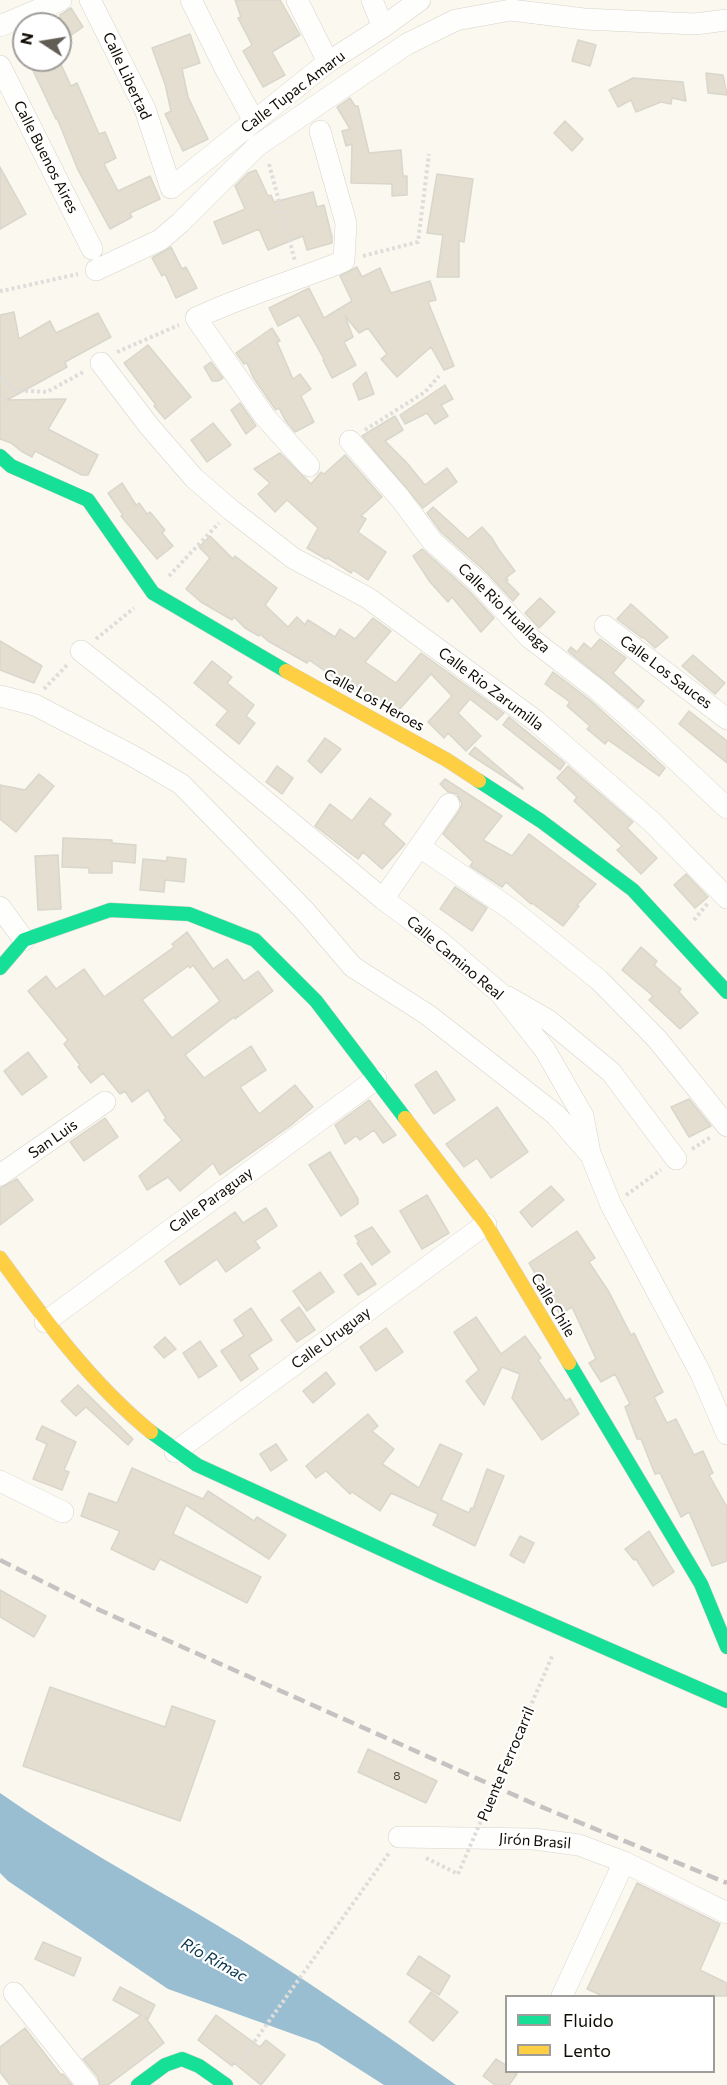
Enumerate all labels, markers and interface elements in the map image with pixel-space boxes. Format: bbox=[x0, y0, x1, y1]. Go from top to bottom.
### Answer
north arrow bbox=[12, 12, 72, 72]
street label: Calle Libertad bbox=[99, 29, 155, 123]
text: N bbox=[15, 31, 36, 46]
street label: Calle Tupac Amaru bbox=[237, 47, 349, 137]
street label: Calle Buenos Aires bbox=[10, 98, 82, 216]
street label: Calle Rio Huallaga bbox=[454, 559, 554, 657]
street label: Calle Los Sauces bbox=[616, 631, 716, 713]
street label: Calle Rio Zarumilla bbox=[435, 644, 547, 734]
street label: Calle Los Heroes bbox=[321, 665, 427, 735]
street label: Calle Camino Real bbox=[403, 912, 507, 1004]
street label: San Luis bbox=[25, 1116, 81, 1162]
street label: Calle Paraguay bbox=[165, 1164, 257, 1236]
street label: Calle Chile bbox=[527, 1270, 579, 1340]
street label: Calle Uruguay bbox=[288, 1303, 374, 1373]
street label: Puente Ferrocarril bbox=[474, 1704, 538, 1824]
house number: 8 bbox=[393, 1769, 401, 1783]
street label: Jirón Brasil bbox=[498, 1830, 572, 1852]
water label: Río Rímac bbox=[178, 1934, 250, 1986]
legend bbox=[505, 1995, 715, 2073]
text: Fluido bbox=[563, 2009, 614, 2031]
text: Lento bbox=[563, 2039, 611, 2061]

